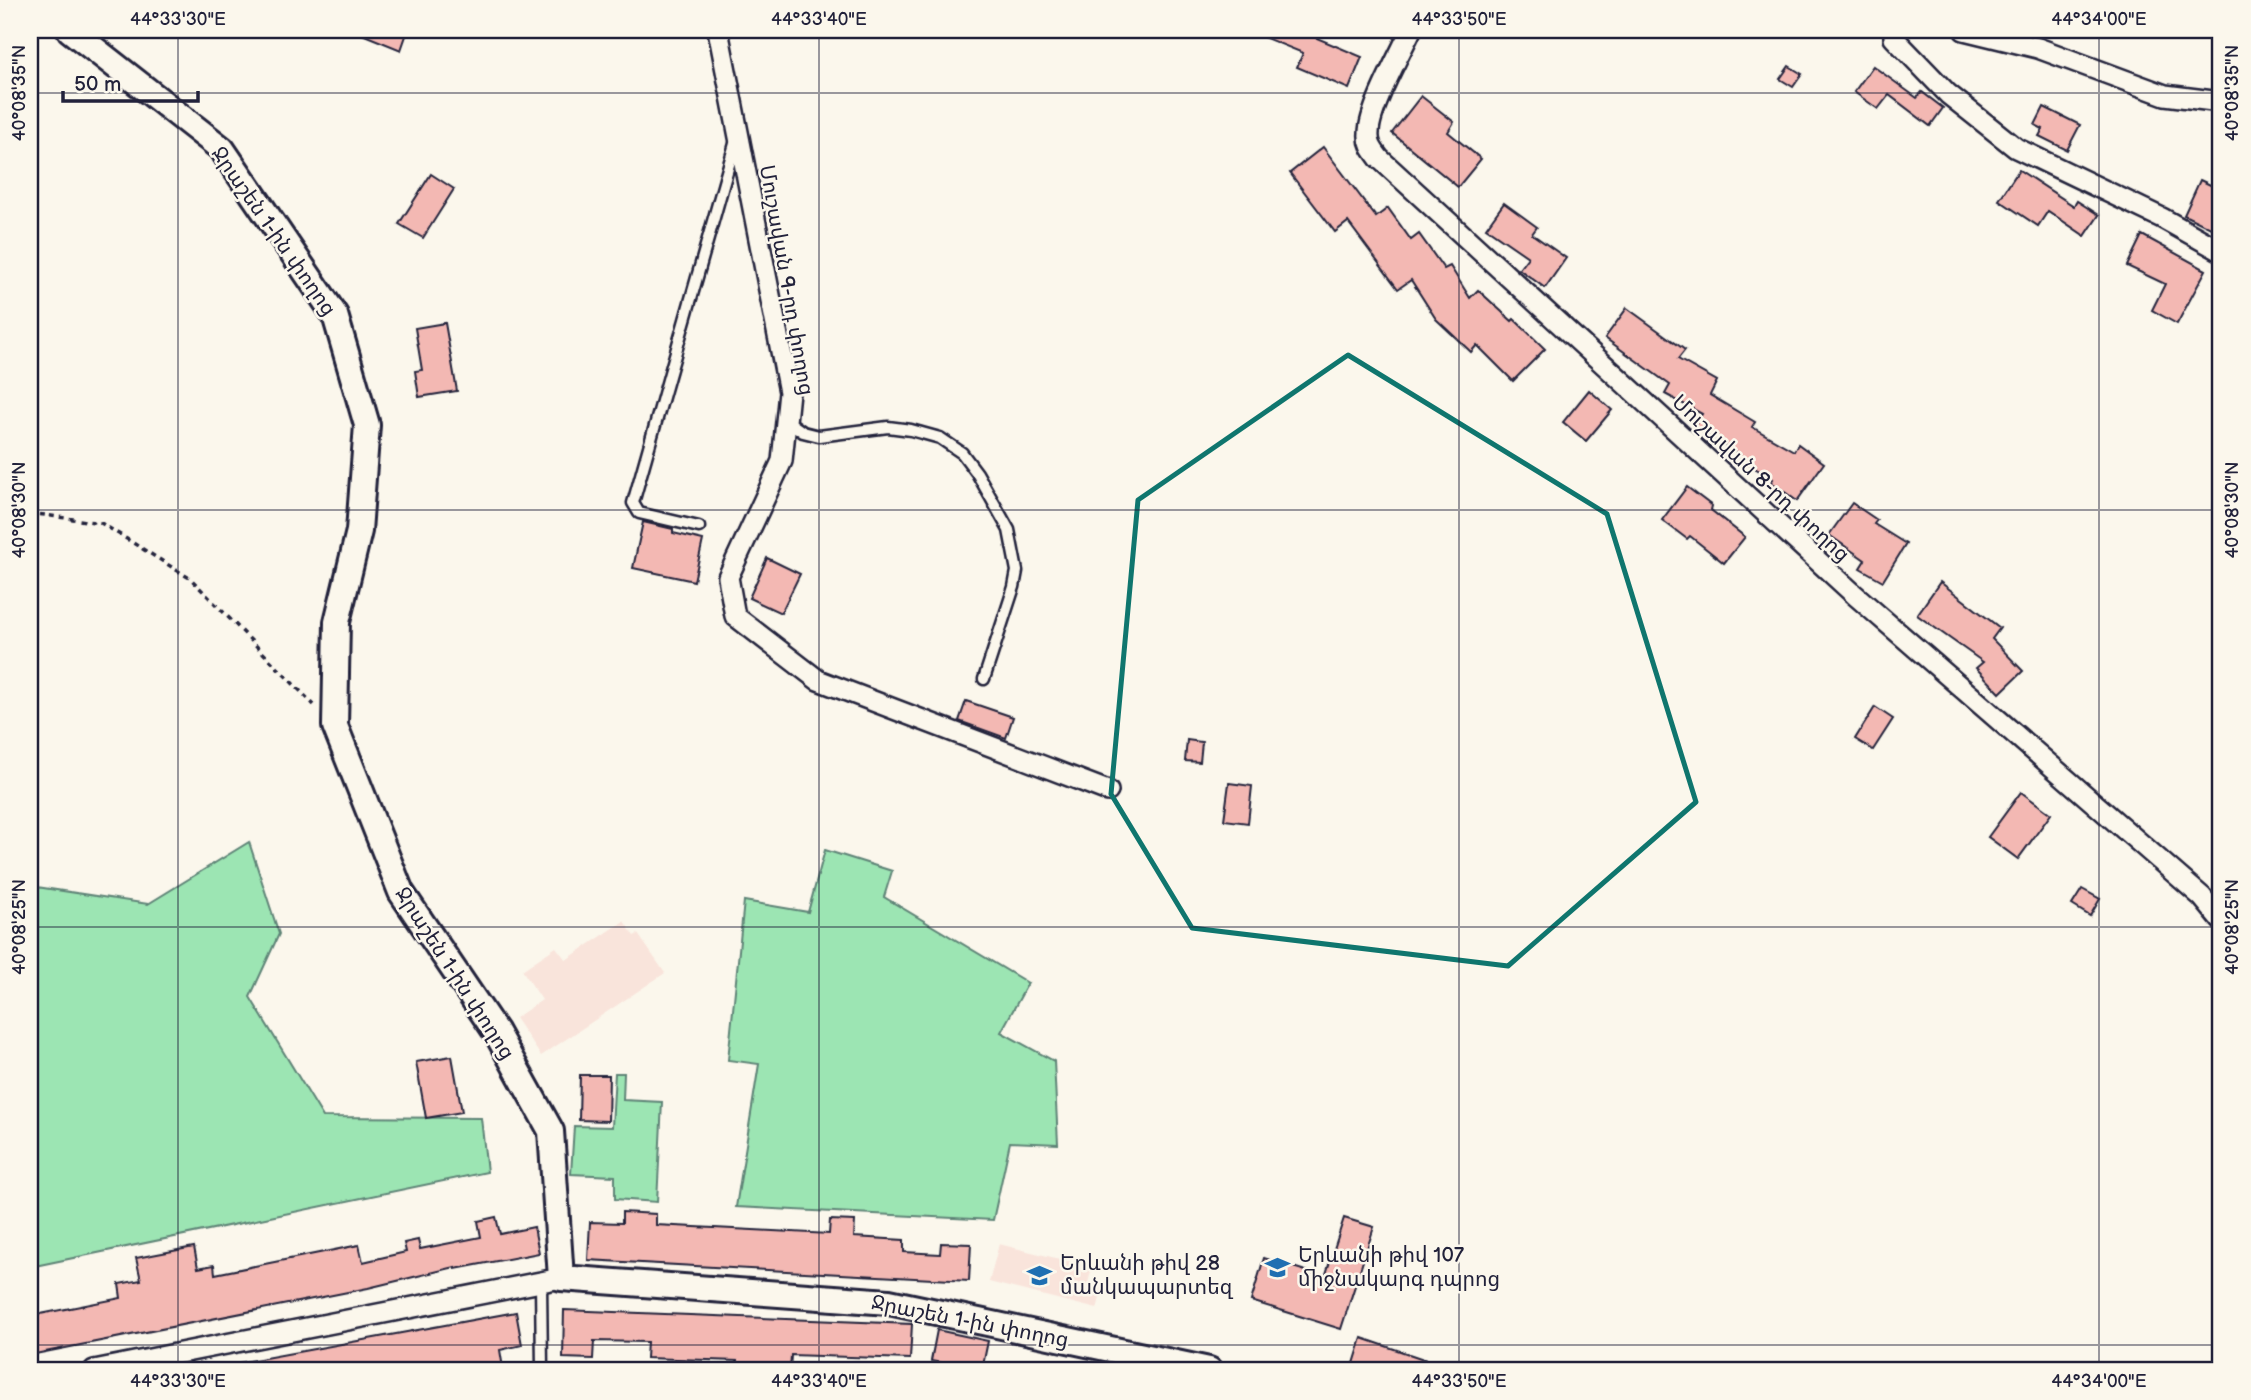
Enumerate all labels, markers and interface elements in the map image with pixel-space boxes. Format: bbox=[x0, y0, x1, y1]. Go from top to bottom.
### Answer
text: 44°33'30"E bbox=[130, 9, 226, 30]
text: 44°33'40"E bbox=[771, 9, 867, 30]
text: 44°33'50"E bbox=[1411, 9, 1507, 30]
text: 44°34'00"E bbox=[2051, 9, 2147, 30]
text: 40°08'35"N bbox=[9, 45, 30, 141]
text: 40°08'35"N bbox=[2222, 45, 2243, 141]
scale bar bbox=[63, 60, 198, 104]
text: 50 m bbox=[74, 72, 121, 97]
street label: Ջրաշեն 1-ին փողոց bbox=[206, 142, 341, 321]
street label: Մուշավան 9-րդ փողոց bbox=[754, 163, 819, 397]
street label: Մուշավան 8-րդ փողոց bbox=[1667, 389, 1855, 567]
text: 40°08'30"N bbox=[9, 462, 30, 558]
text: 40°08'30"N bbox=[2222, 462, 2243, 558]
text: 40°08'25"N bbox=[9, 879, 30, 975]
text: 40°08'25"N bbox=[2222, 879, 2243, 975]
street label: Ջրաշեն 1-ին փողոց bbox=[389, 882, 520, 1064]
place label: Երևանի թիվ 107 միջնակարգ դպրոց bbox=[1298, 1243, 1500, 1292]
place label: Երևանի թիվ 28 մանկապարտեզ bbox=[1060, 1251, 1234, 1300]
school or university icon: Երևանի թիվ 107 միջնակարգ դպրոց bbox=[1264, 1253, 1292, 1281]
school or university icon: Երևանի թիվ 28 մանկապարտեզ bbox=[1026, 1261, 1054, 1289]
street label: Ջրաշեն 1-ին փողոց bbox=[869, 1290, 1071, 1353]
text: 44°33'30"E bbox=[130, 1371, 226, 1392]
text: 44°33'40"E bbox=[771, 1371, 867, 1392]
text: 44°33'50"E bbox=[1411, 1371, 1507, 1392]
text: 44°34'00"E bbox=[2051, 1371, 2147, 1392]

